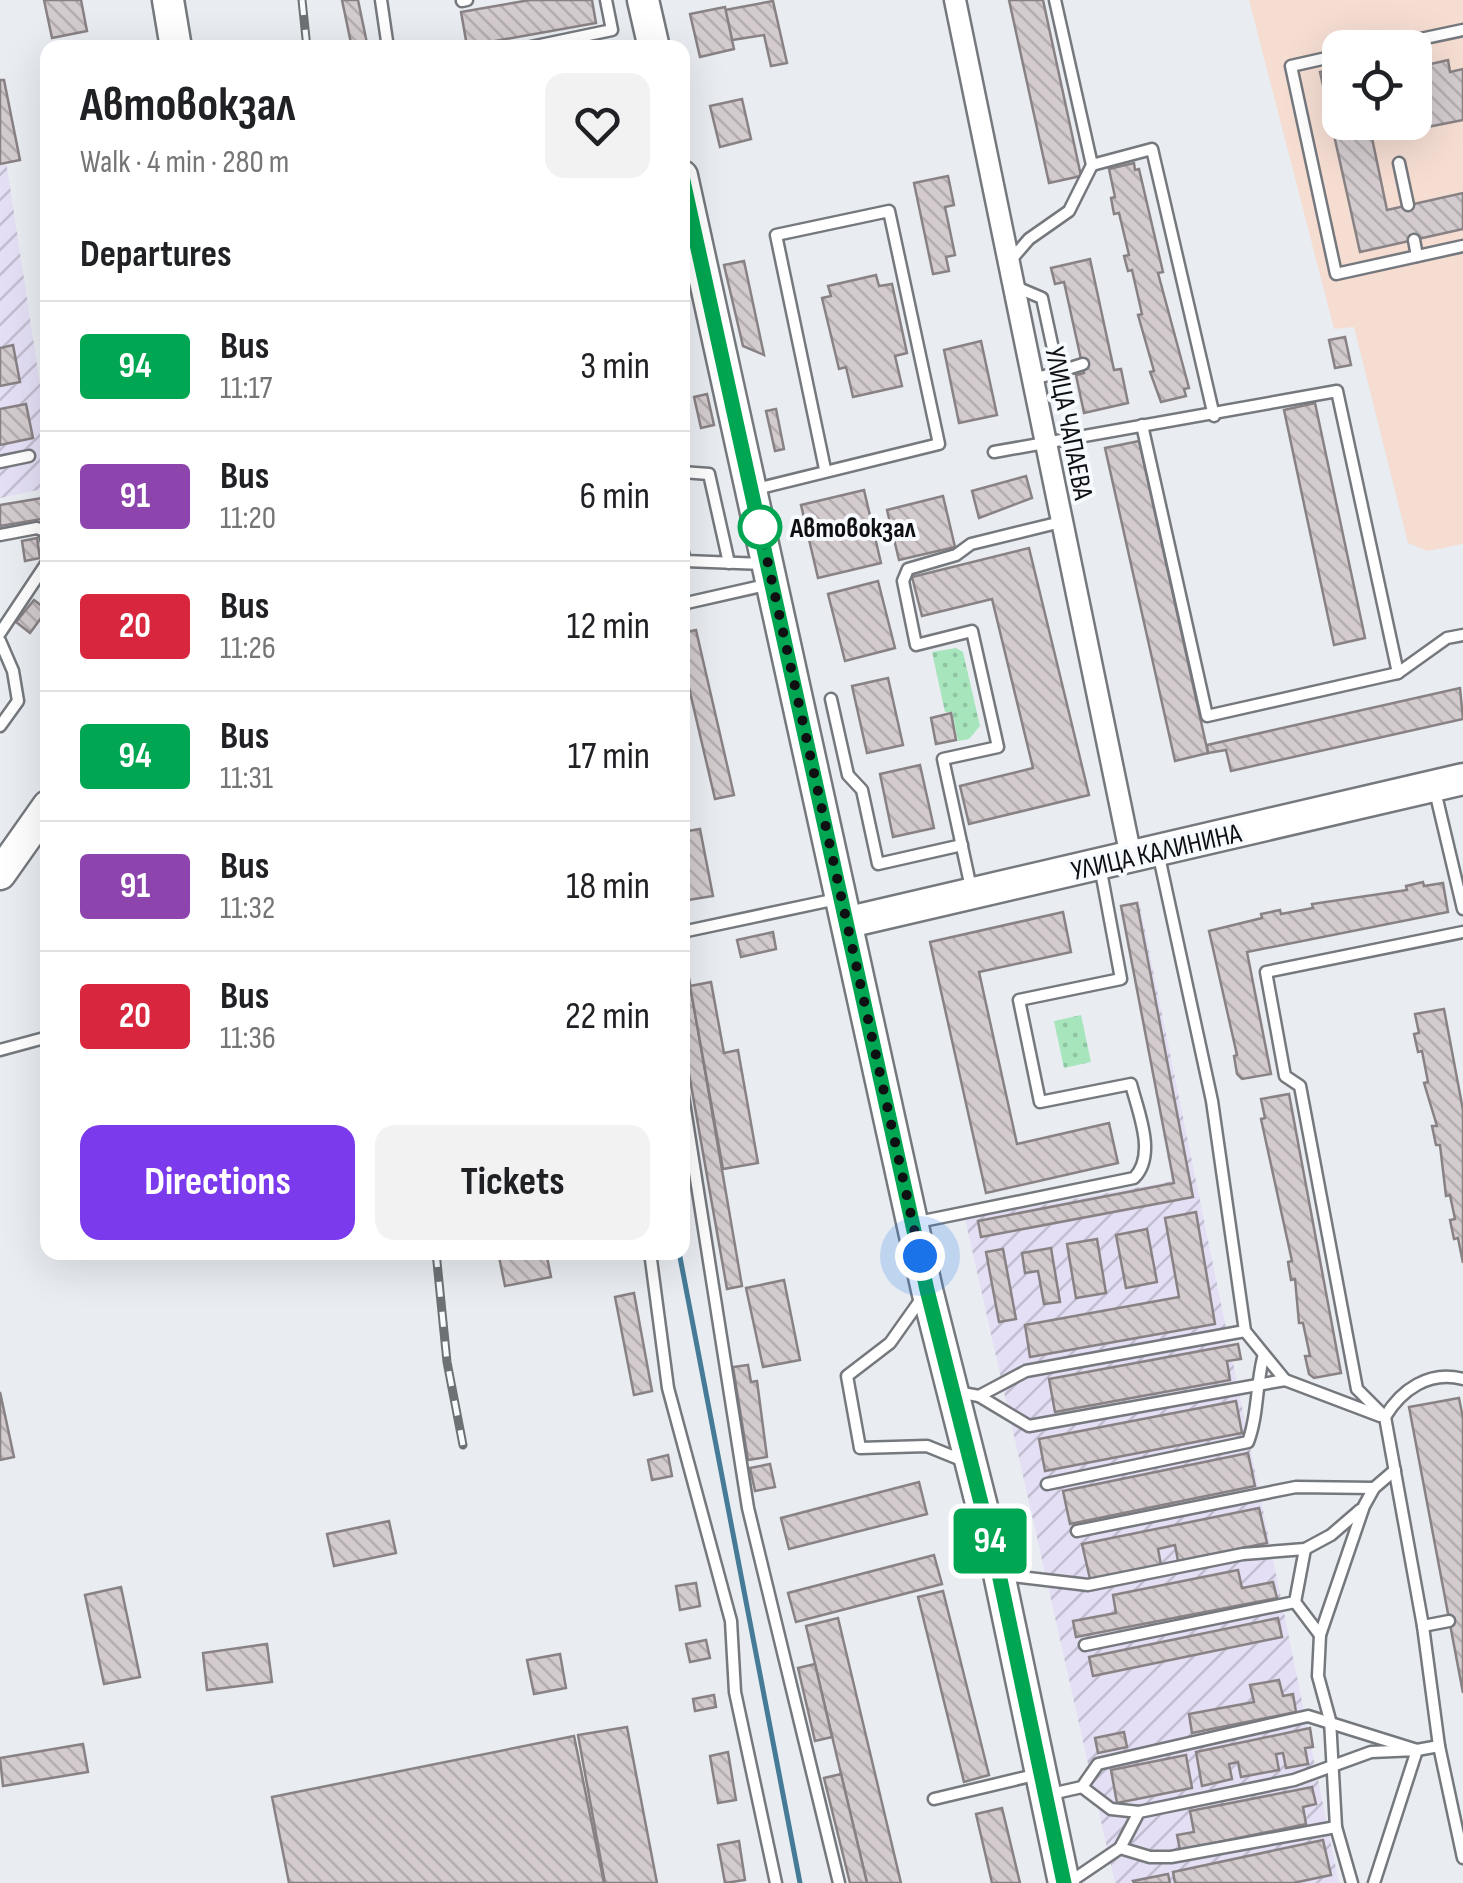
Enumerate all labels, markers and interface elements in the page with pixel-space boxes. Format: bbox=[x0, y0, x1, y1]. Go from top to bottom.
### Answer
map controls bbox=[1322, 30, 1432, 140]
button: locate bbox=[1322, 30, 1432, 140]
button: heart bbox=[545, 73, 650, 178]
text: Автовокзал bbox=[80, 77, 295, 134]
text: Walk · 4 min · 280 m bbox=[80, 143, 289, 182]
text: Departures bbox=[80, 232, 232, 277]
text: Bus bbox=[220, 324, 269, 369]
text: 3 min bbox=[580, 344, 650, 389]
street label: УЛИЦА ЧАПАЕВА bbox=[1038, 344, 1100, 504]
text: 94 bbox=[119, 345, 151, 388]
text: 11:17 bbox=[220, 369, 272, 408]
text: Bus bbox=[220, 454, 269, 499]
text: 6 min bbox=[580, 474, 650, 519]
text: 91 bbox=[120, 475, 150, 518]
text: 11:20 bbox=[220, 499, 276, 538]
marker: Автовокзал bbox=[739, 506, 781, 548]
place label: Автовокзал bbox=[789, 512, 916, 545]
text: Bus bbox=[220, 584, 269, 629]
text: 12 min bbox=[567, 604, 650, 649]
text: 20 bbox=[119, 605, 151, 648]
text: 11:26 bbox=[220, 629, 276, 668]
text: Bus bbox=[220, 714, 269, 759]
text: 17 min bbox=[568, 734, 650, 779]
text: 94 bbox=[119, 735, 151, 778]
text: 11:31 bbox=[220, 759, 273, 798]
street label: УЛИЦА КАЛИНИНА bbox=[1068, 817, 1246, 888]
text: Bus bbox=[220, 844, 269, 889]
text: 18 min bbox=[566, 864, 650, 909]
text: 91 bbox=[120, 865, 150, 908]
text: 11:32 bbox=[220, 889, 275, 928]
text: Bus bbox=[220, 974, 269, 1019]
text: 22 min bbox=[565, 994, 650, 1039]
text: 20 bbox=[119, 995, 151, 1038]
text: 11:36 bbox=[220, 1019, 276, 1058]
button: Directions bbox=[80, 1125, 355, 1240]
button: Tickets bbox=[375, 1125, 650, 1240]
your location bbox=[895, 1231, 945, 1281]
line badge: 94 bbox=[945, 1508, 1035, 1574]
text: 94 bbox=[974, 1520, 1006, 1563]

